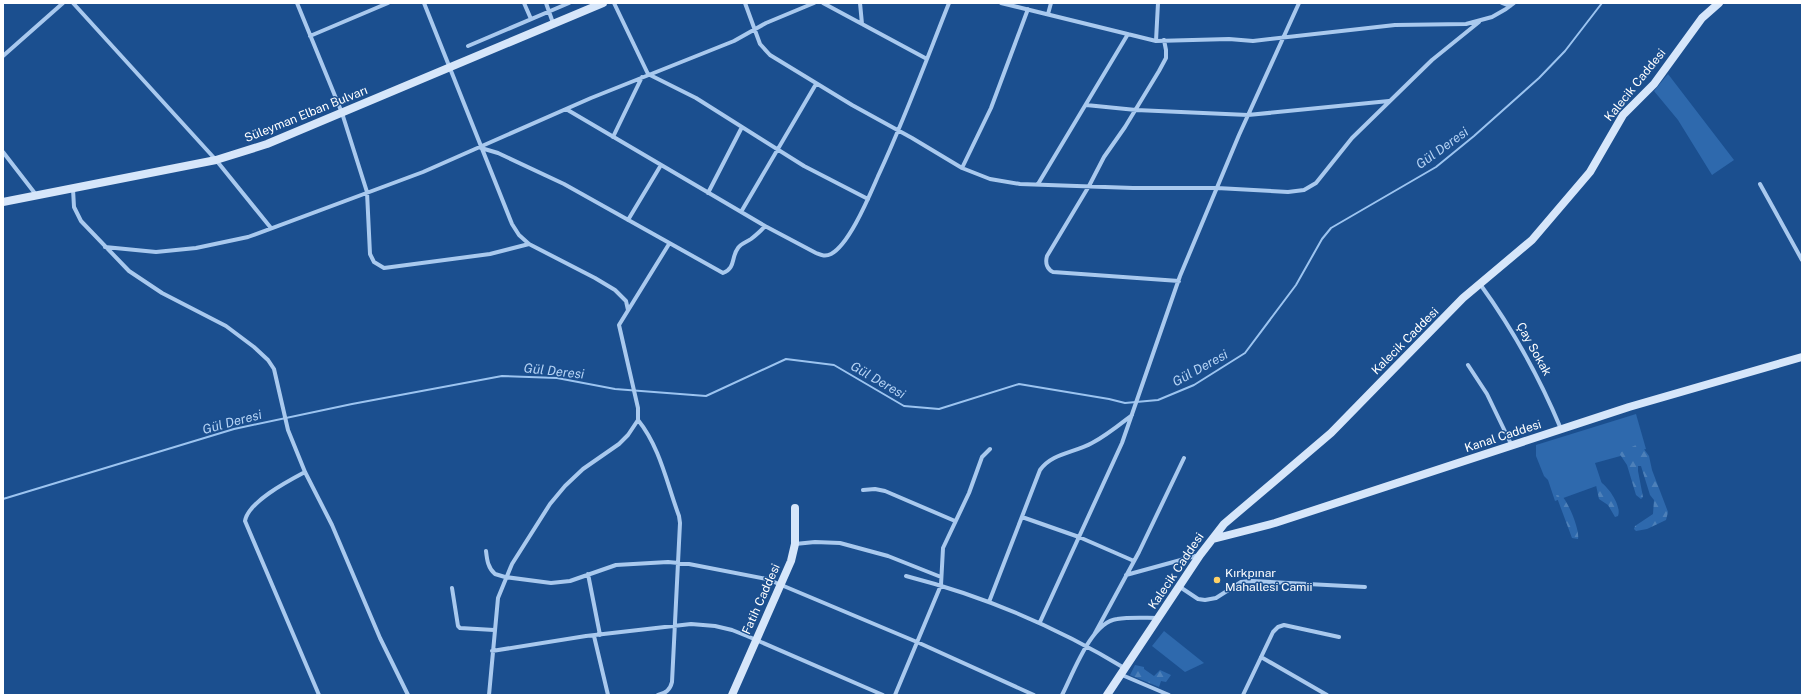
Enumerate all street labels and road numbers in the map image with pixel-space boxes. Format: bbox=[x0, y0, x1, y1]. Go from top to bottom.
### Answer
street label: Kalecik Caddesi bbox=[1602, 46, 1668, 124]
street label: Süleyman Elban Bulvarı bbox=[242, 83, 370, 145]
street label: Kalecik Caddesi bbox=[1369, 305, 1441, 377]
street label: Çay Sokak bbox=[1514, 320, 1554, 378]
street label: Kanal Caddesi bbox=[1463, 417, 1543, 455]
street label: Kalecik Caddesi bbox=[1145, 530, 1207, 612]
street label: Fatih Caddesi bbox=[739, 561, 783, 637]

